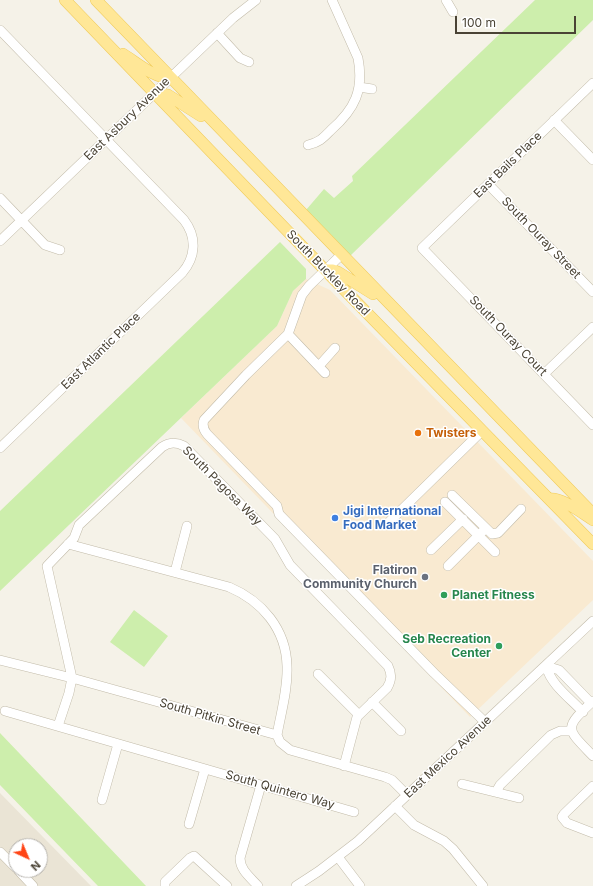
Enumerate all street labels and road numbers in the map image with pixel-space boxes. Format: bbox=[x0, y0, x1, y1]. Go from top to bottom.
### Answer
street label: East Asbury Avenue bbox=[81, 74, 173, 164]
street label: East Bails Place bbox=[471, 129, 545, 201]
street label: South Ouray Street bbox=[498, 194, 584, 282]
street label: South Buckley Road bbox=[283, 227, 373, 319]
street label: South Ouray Court bbox=[466, 293, 550, 379]
street label: East Atlantic Place bbox=[58, 310, 144, 392]
street label: South Pagosa Way bbox=[179, 443, 265, 529]
street label: South Pitkin Street bbox=[158, 696, 262, 738]
street label: East Mexico Avenue bbox=[401, 713, 495, 801]
street label: South Quintero Way bbox=[224, 768, 336, 812]

